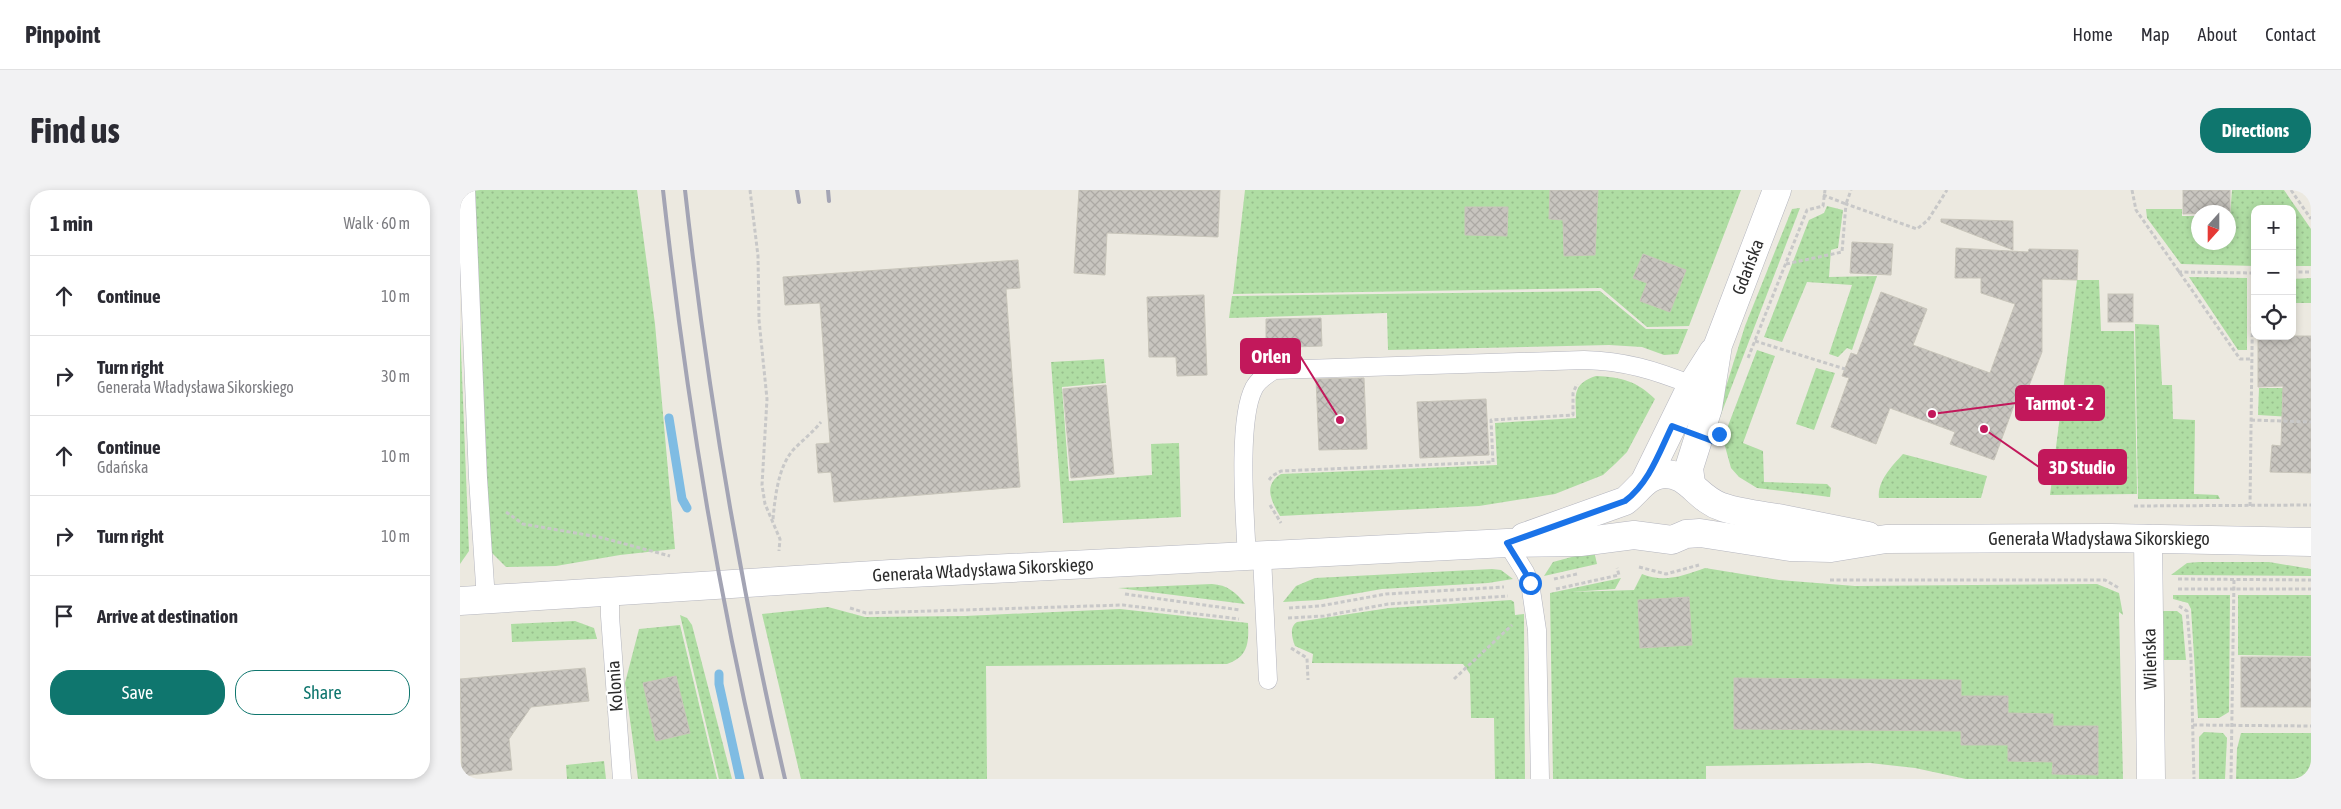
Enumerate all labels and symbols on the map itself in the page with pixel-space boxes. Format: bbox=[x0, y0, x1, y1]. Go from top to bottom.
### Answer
north arrow bbox=[2191, 205, 2236, 250]
street label: Gdańska bbox=[1727, 236, 1768, 298]
callout: Orlen bbox=[1241, 339, 1300, 373]
text: Orlen bbox=[1251, 345, 1291, 367]
callout: Tarmot - 2 bbox=[2016, 386, 2104, 420]
text: Tarmot - 2 bbox=[2026, 392, 2094, 414]
route end bbox=[1708, 423, 1731, 446]
callout: 3D Studio bbox=[2039, 450, 2126, 484]
text: 3D Studio bbox=[2048, 456, 2116, 478]
street label: Generała Władysława Sikorskiego bbox=[1988, 528, 2210, 549]
street label: Generała Władysława Sikorskiego bbox=[872, 553, 1094, 586]
route start bbox=[1519, 572, 1542, 595]
street label: Wileńska bbox=[2138, 628, 2161, 690]
street label: Kolonia bbox=[602, 660, 627, 712]

